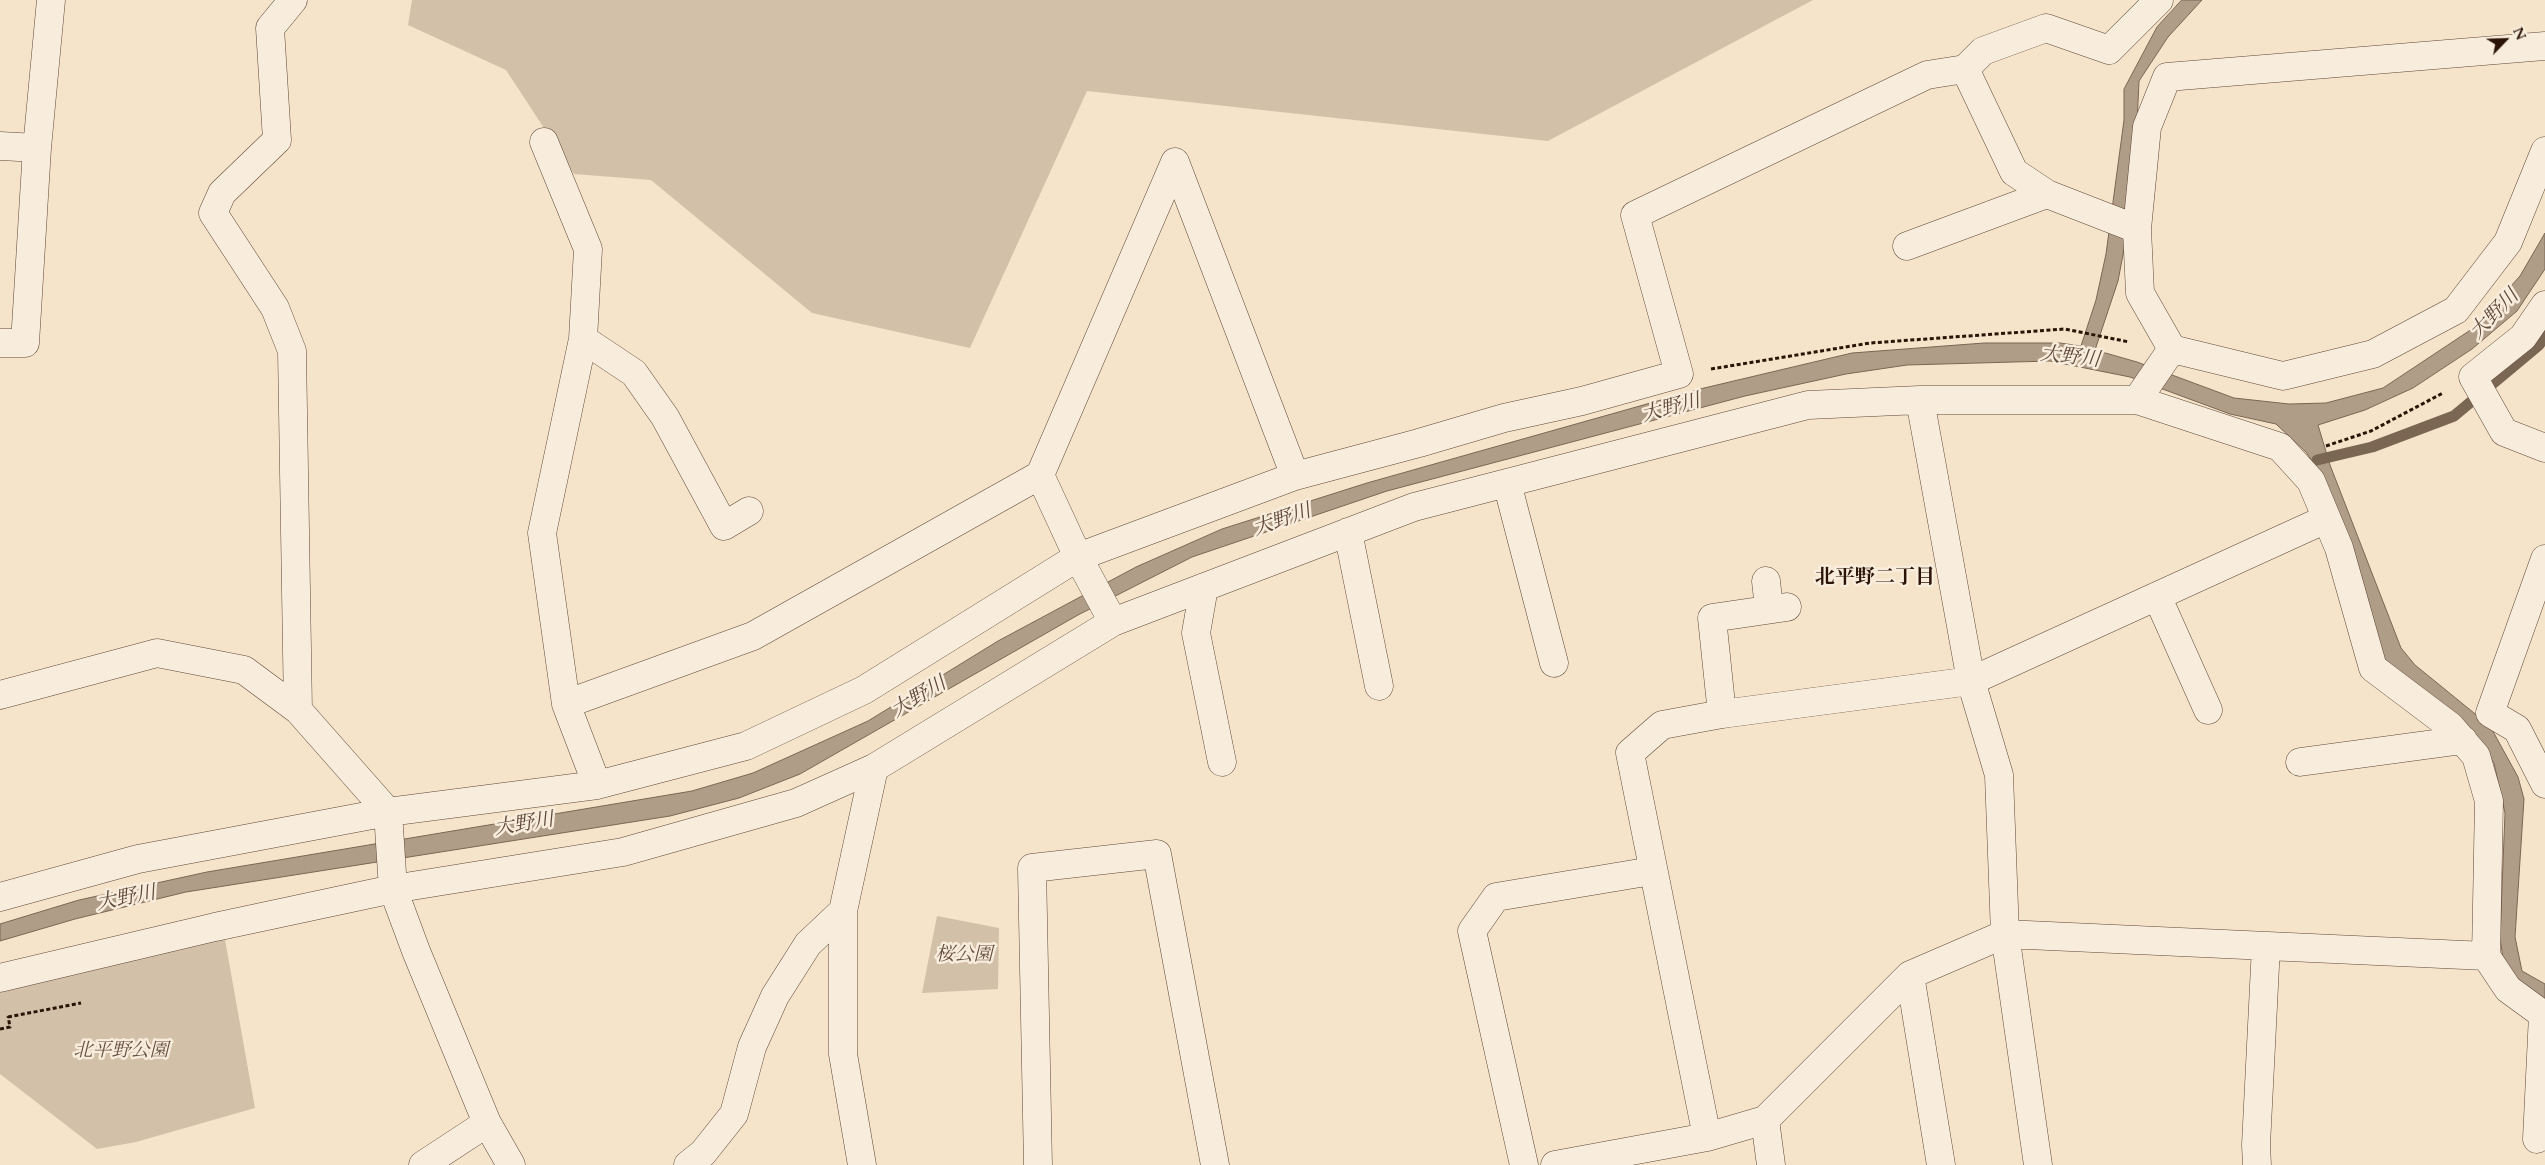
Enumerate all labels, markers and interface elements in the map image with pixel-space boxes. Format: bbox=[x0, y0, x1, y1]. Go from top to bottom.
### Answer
north arrow bbox=[2480, 15, 2530, 65]
text: N bbox=[2508, 24, 2530, 43]
water label: 大野川 bbox=[2466, 285, 2524, 345]
water label: 大野川 bbox=[2039, 343, 2101, 373]
water label: 大野川 bbox=[1639, 390, 1703, 428]
water label: 大野川 bbox=[1250, 500, 1314, 542]
district label: 北平野二丁目 bbox=[1815, 566, 1935, 590]
water label: 大野川 bbox=[887, 672, 951, 724]
water label: 大野川 bbox=[492, 808, 556, 842]
water label: 大野川 bbox=[94, 881, 158, 917]
park label: 桜公園 bbox=[936, 945, 992, 967]
park label: 北平野公園 bbox=[74, 1041, 168, 1063]

